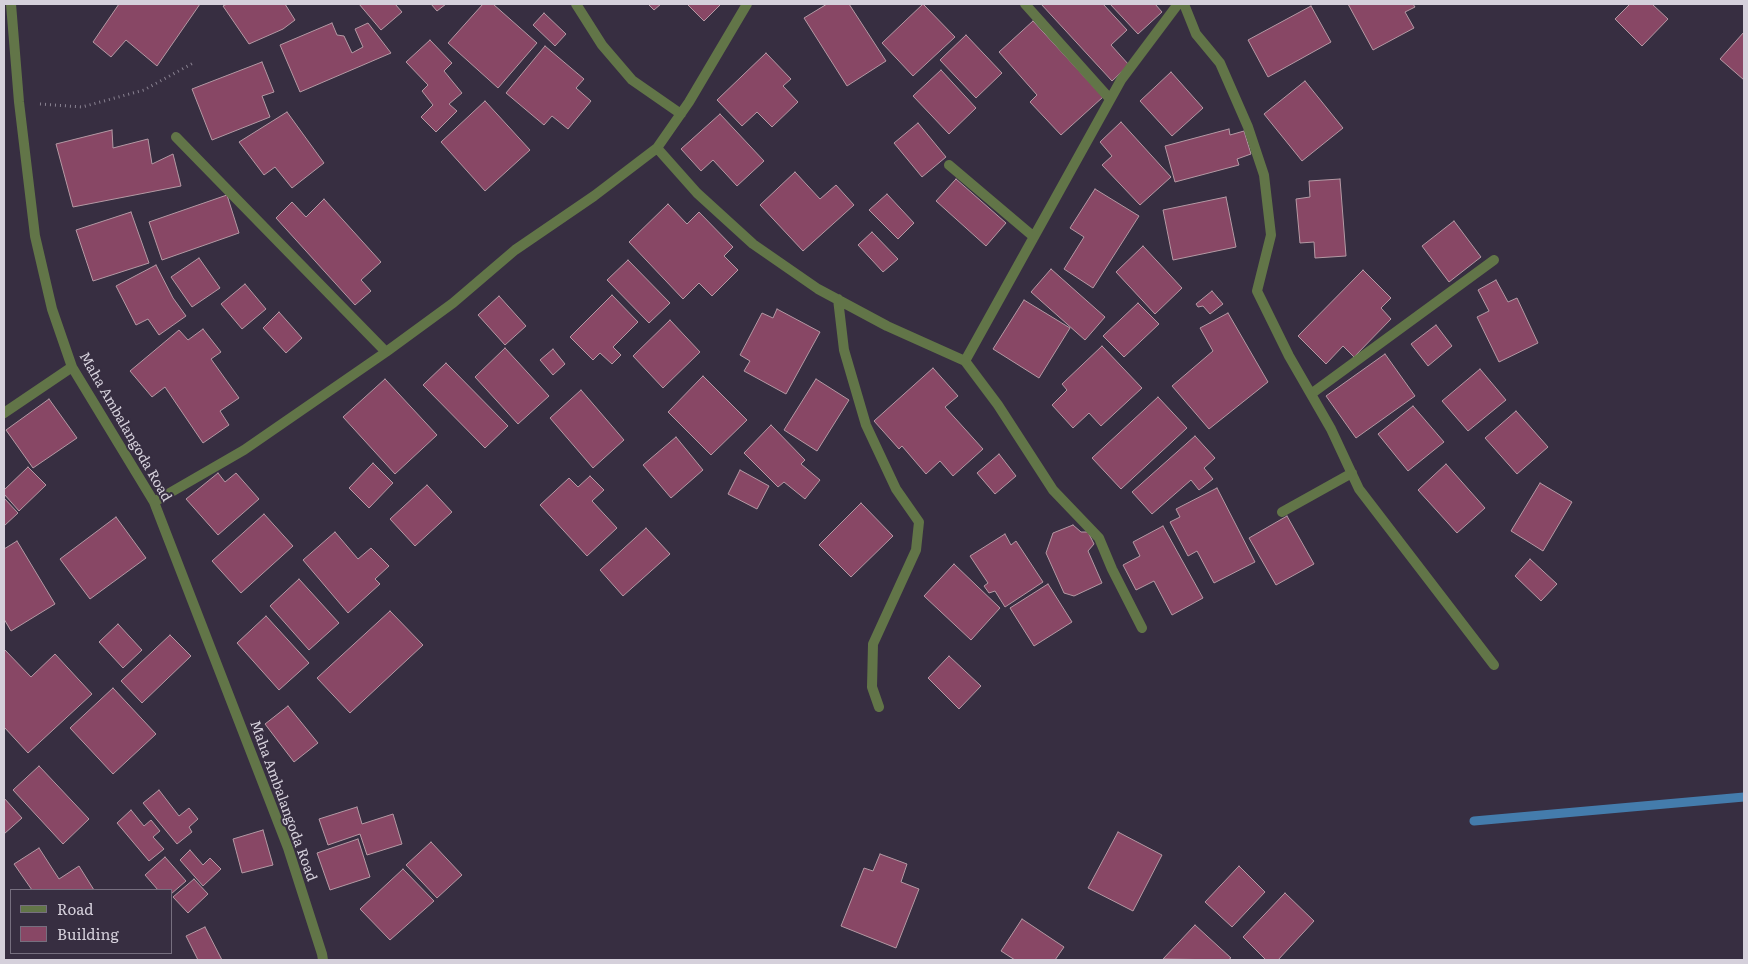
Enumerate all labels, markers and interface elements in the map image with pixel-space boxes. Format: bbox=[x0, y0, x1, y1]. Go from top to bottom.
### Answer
street label: Maha Ambalangoda Road bbox=[75, 349, 175, 505]
street label: Maha Ambalangoda Road bbox=[246, 718, 320, 884]
legend bbox=[10, 889, 172, 954]
text: Road bbox=[57, 897, 93, 920]
text: Building bbox=[57, 922, 119, 945]

